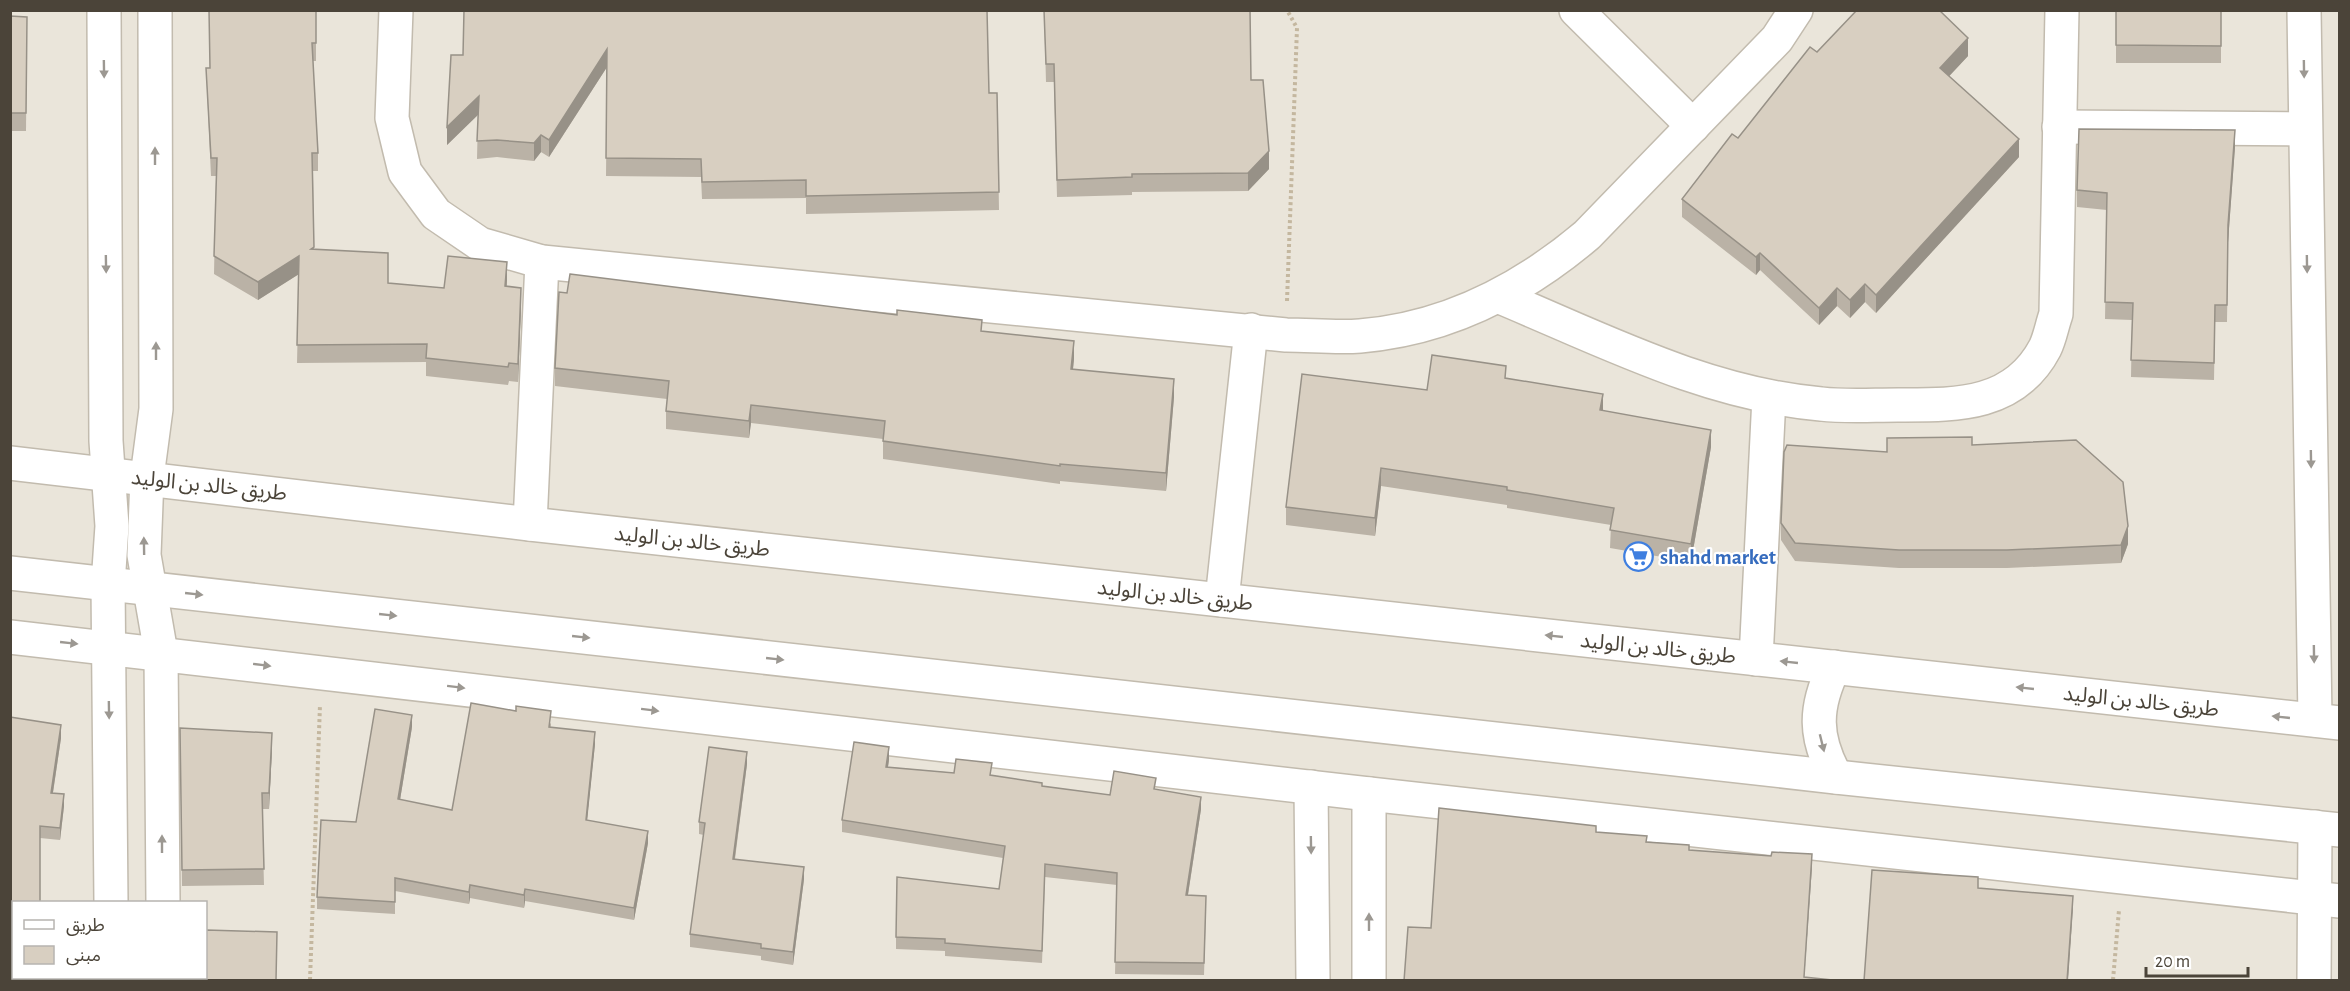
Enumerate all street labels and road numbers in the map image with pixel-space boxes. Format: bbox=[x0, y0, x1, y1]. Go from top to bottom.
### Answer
street label: طريق خالد بن الوليد bbox=[130, 467, 288, 506]
street label: طريق خالد بن الوليد bbox=[613, 523, 771, 562]
street label: طريق خالد بن الوليد bbox=[1096, 577, 1254, 616]
street label: طريق خالد بن الوليد bbox=[1579, 630, 1737, 669]
street label: طريق خالد بن الوليد bbox=[2062, 683, 2220, 722]

